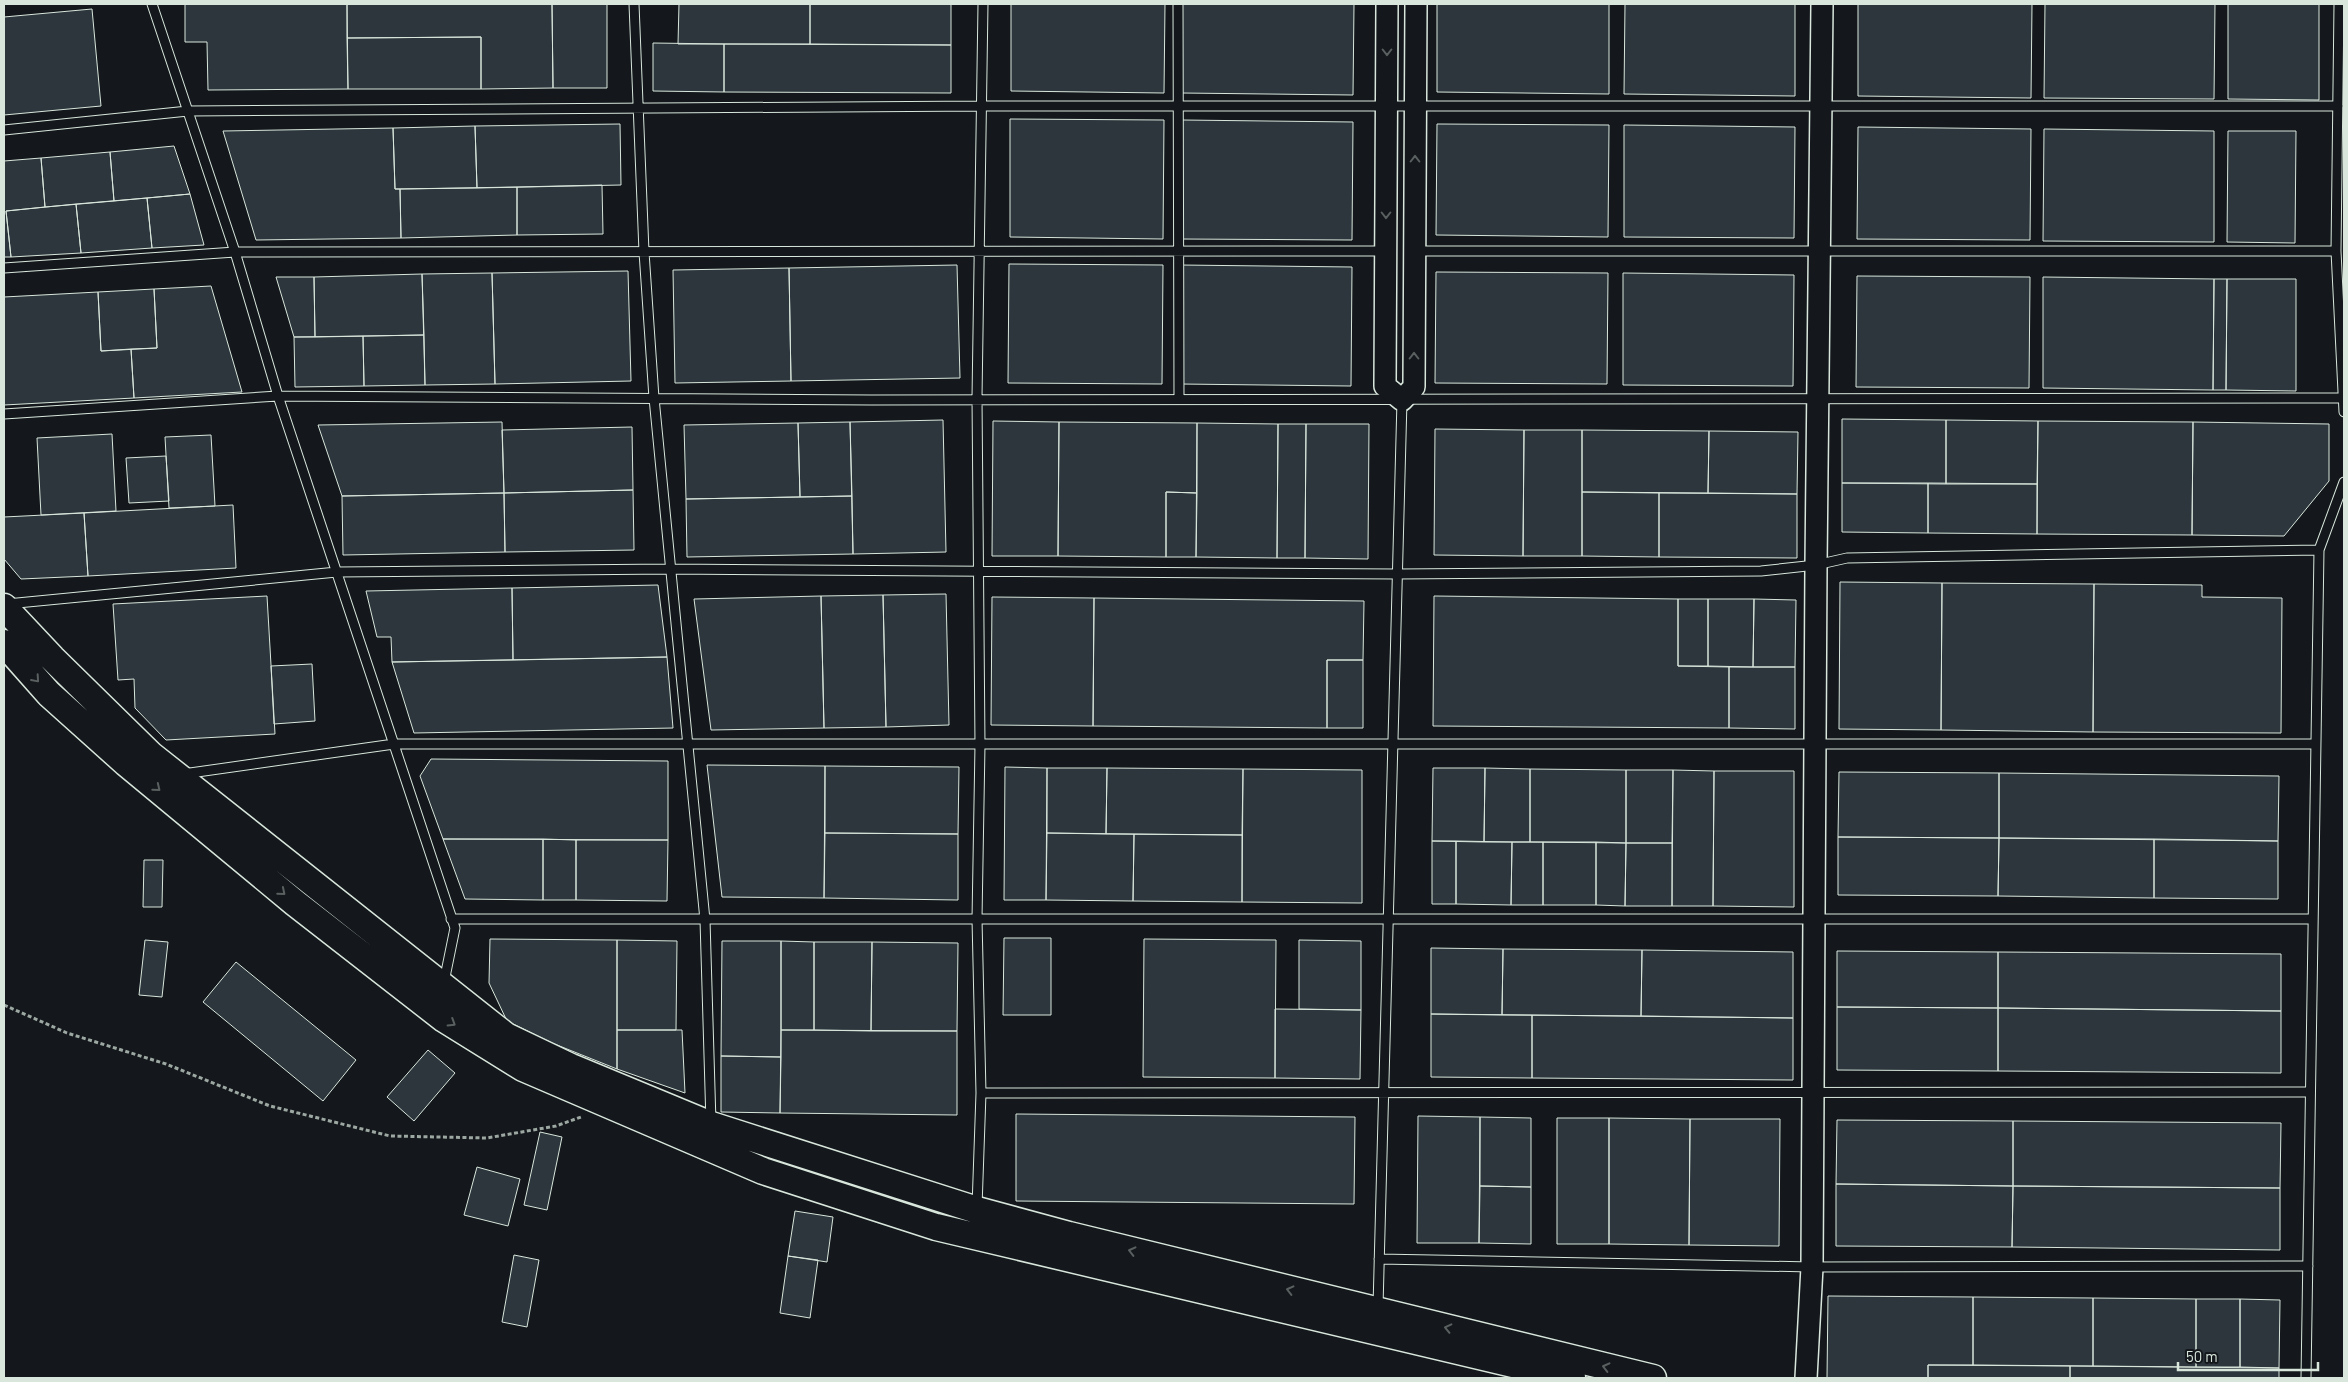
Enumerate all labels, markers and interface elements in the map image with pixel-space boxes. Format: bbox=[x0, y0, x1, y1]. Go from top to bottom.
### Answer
one-way arrow bbox=[1382, 49, 1392, 57]
one-way arrow bbox=[1410, 154, 1420, 162]
one-way arrow bbox=[1381, 212, 1391, 219]
one-way arrow bbox=[1409, 352, 1419, 360]
one-way arrow bbox=[30, 674, 39, 683]
one-way arrow bbox=[151, 782, 160, 791]
one-way arrow bbox=[276, 886, 285, 895]
one-way arrow bbox=[446, 1017, 455, 1027]
one-way arrow bbox=[1128, 1246, 1137, 1257]
one-way arrow bbox=[1286, 1285, 1295, 1296]
one-way arrow bbox=[1444, 1323, 1452, 1334]
scale bar bbox=[2178, 1340, 2318, 1372]
text: 50 m bbox=[2186, 1347, 2218, 1365]
one-way arrow bbox=[1602, 1362, 1610, 1372]

